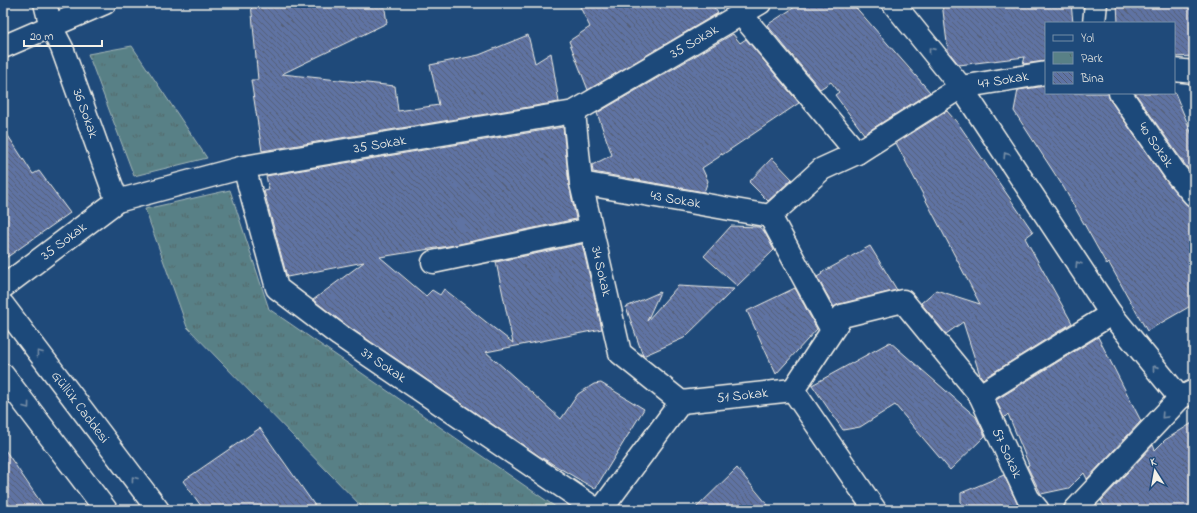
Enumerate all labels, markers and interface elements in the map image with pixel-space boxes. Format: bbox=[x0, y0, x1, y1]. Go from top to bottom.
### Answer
street label: 35 Sokak bbox=[666, 19, 723, 64]
scale bar bbox=[24, 22, 102, 48]
legend bbox=[1045, 22, 1175, 94]
text: 20 m bbox=[30, 28, 53, 46]
text: Yol bbox=[1081, 30, 1094, 48]
one-way arrow bbox=[929, 47, 936, 54]
text: Park bbox=[1081, 50, 1103, 68]
street label: 47 Sokak bbox=[976, 65, 1031, 95]
text: Bina bbox=[1080, 70, 1104, 88]
street label: 36 Sokak bbox=[67, 86, 104, 142]
street label: 40 Sokak bbox=[1133, 118, 1179, 173]
street label: 35 Sokak bbox=[352, 130, 409, 159]
one-way arrow bbox=[1004, 153, 1011, 160]
street label: 43 Sokak bbox=[649, 185, 703, 214]
street label: 35 Sokak bbox=[36, 216, 92, 266]
street label: 34 Sokak bbox=[585, 244, 617, 299]
one-way arrow bbox=[1075, 261, 1083, 268]
street label: 37 Sokak bbox=[357, 342, 411, 389]
one-way arrow bbox=[37, 350, 44, 357]
street label: Güllük Caddesi bbox=[46, 366, 115, 448]
one-way arrow bbox=[1153, 366, 1160, 373]
street label: 51 Sokak bbox=[715, 382, 770, 409]
one-way arrow bbox=[22, 402, 29, 409]
one-way arrow bbox=[1162, 411, 1169, 418]
street label: 57 Sokak bbox=[986, 425, 1028, 482]
north arrow bbox=[1135, 451, 1175, 491]
text: K bbox=[1149, 454, 1158, 471]
one-way arrow bbox=[132, 476, 139, 483]

